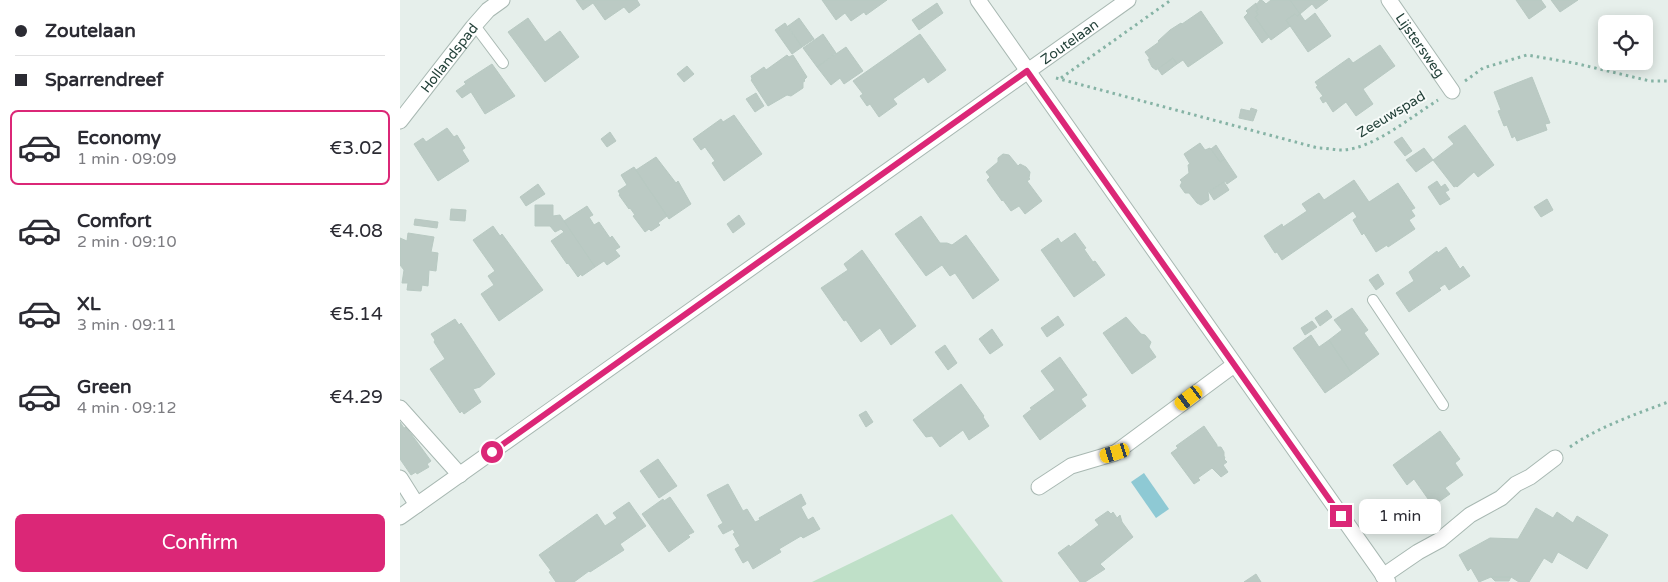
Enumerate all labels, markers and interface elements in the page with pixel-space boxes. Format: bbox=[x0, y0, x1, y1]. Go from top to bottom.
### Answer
street label: Lijstersweg bbox=[1392, 10, 1448, 81]
map controls bbox=[1598, 15, 1653, 70]
button: locate bbox=[1598, 15, 1653, 70]
street label: Zoutelaan bbox=[1037, 16, 1102, 68]
text: Zoutelaan bbox=[45, 20, 136, 42]
street label: Hollandspad bbox=[417, 20, 482, 96]
text: Sparrendreef bbox=[45, 69, 164, 91]
street label: Zeeuwspad bbox=[1354, 87, 1428, 141]
icon: car bbox=[17, 125, 62, 170]
text: Economy bbox=[77, 127, 161, 149]
text: €3.02 bbox=[329, 137, 383, 159]
text: 1 min · 09:09 bbox=[77, 149, 176, 169]
icon: car bbox=[17, 208, 62, 253]
text: Comfort bbox=[77, 210, 151, 232]
text: €4.08 bbox=[329, 220, 383, 242]
text: 2 min · 09:10 bbox=[77, 232, 176, 252]
icon: car bbox=[17, 291, 62, 336]
text: XL bbox=[77, 293, 101, 315]
text: €5.14 bbox=[329, 303, 383, 325]
text: 3 min · 09:11 bbox=[77, 315, 176, 335]
icon: car bbox=[17, 374, 62, 419]
text: Green bbox=[77, 376, 131, 398]
car bbox=[1172, 383, 1205, 413]
text: €4.29 bbox=[329, 386, 383, 408]
text: 4 min · 09:12 bbox=[77, 398, 176, 418]
route start bbox=[481, 441, 503, 463]
car bbox=[1098, 441, 1131, 465]
callout: 1 min bbox=[1358, 498, 1441, 534]
route end bbox=[1330, 505, 1352, 527]
text: 1 min bbox=[1379, 506, 1421, 526]
button: Confirm bbox=[15, 514, 385, 572]

